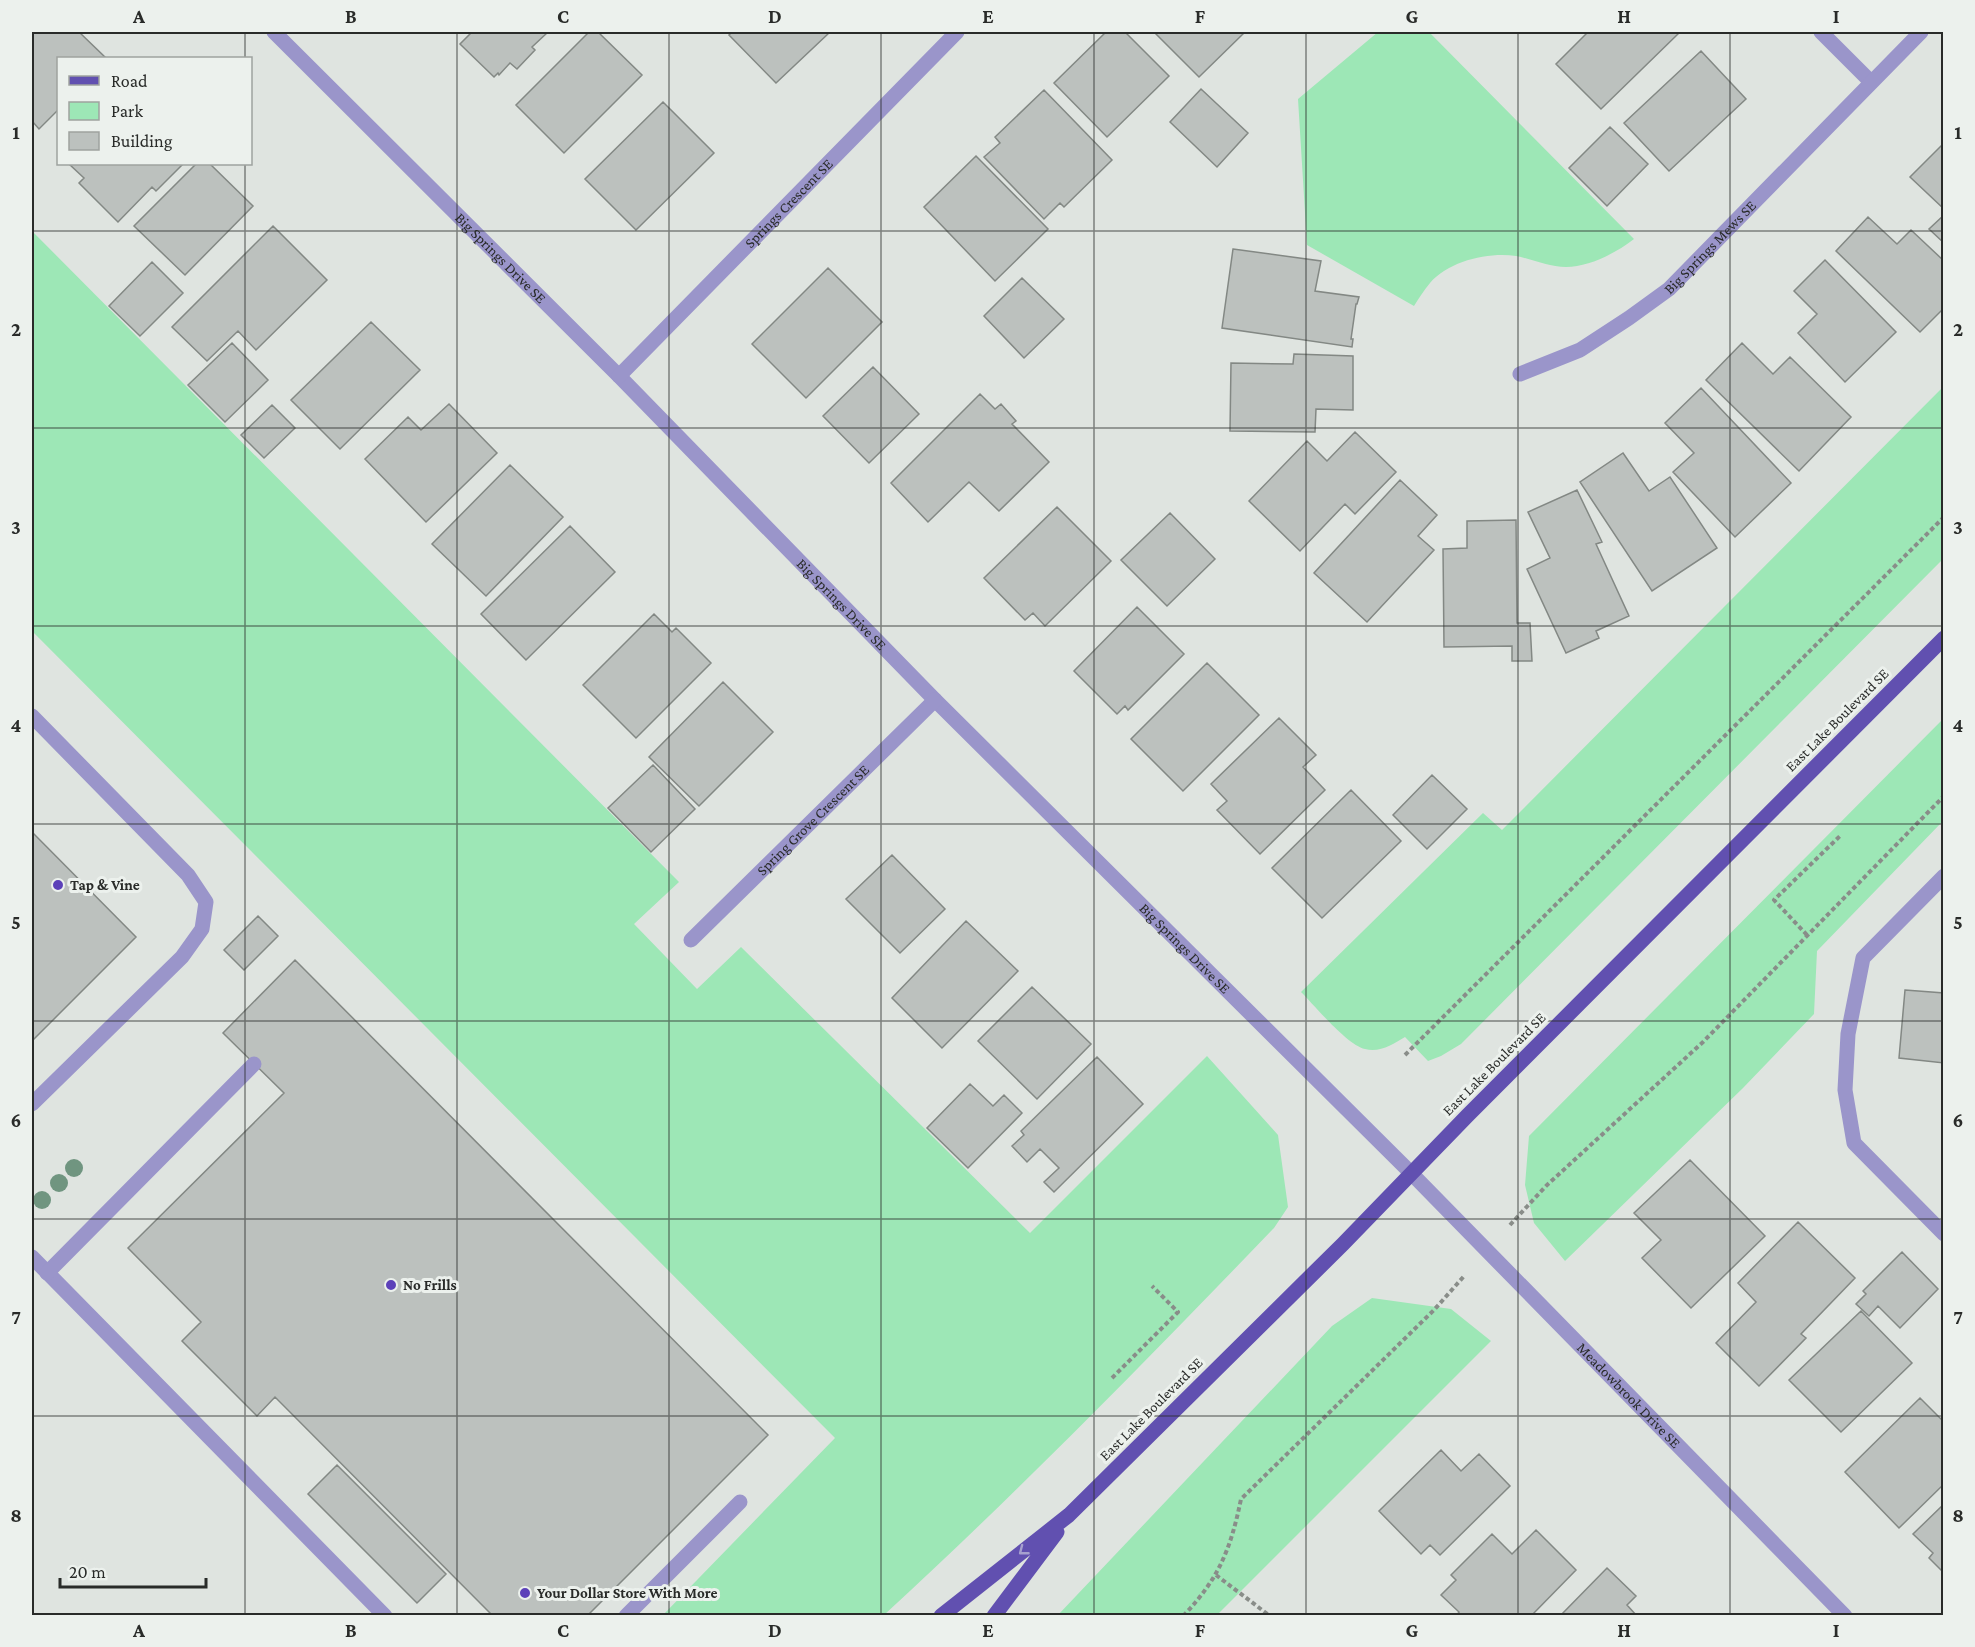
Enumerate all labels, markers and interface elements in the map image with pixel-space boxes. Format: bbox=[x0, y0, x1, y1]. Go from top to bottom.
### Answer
text: A bbox=[132, 5, 146, 27]
text: B bbox=[345, 5, 357, 27]
text: C bbox=[557, 5, 569, 27]
text: D bbox=[768, 5, 782, 27]
text: E bbox=[982, 5, 994, 27]
text: F bbox=[1195, 5, 1206, 27]
text: G bbox=[1406, 5, 1419, 27]
text: H bbox=[1617, 5, 1631, 27]
text: I bbox=[1833, 5, 1840, 27]
legend bbox=[57, 57, 252, 165]
text: Road bbox=[111, 71, 148, 91]
text: Park bbox=[111, 101, 143, 121]
text: 1 bbox=[12, 121, 20, 143]
text: 1 bbox=[1954, 121, 1962, 143]
text: Building bbox=[111, 131, 173, 151]
street label: Springs Crescent SE bbox=[741, 156, 836, 251]
street label: Big Springs Mews SE bbox=[1661, 197, 1759, 297]
street label: Big Springs Drive SE bbox=[452, 210, 549, 306]
text: 2 bbox=[11, 318, 21, 340]
text: 2 bbox=[1953, 318, 1963, 340]
text: 3 bbox=[11, 516, 21, 538]
text: 3 bbox=[1953, 516, 1963, 538]
street label: Big Springs Drive SE bbox=[794, 555, 890, 653]
street label: East Lake Boulevard SE bbox=[1782, 665, 1892, 775]
text: 4 bbox=[11, 714, 22, 736]
text: 4 bbox=[1953, 714, 1964, 736]
street label: Spring Grove Crescent SE bbox=[754, 762, 872, 879]
place label: Tap & Vine bbox=[70, 877, 140, 893]
marker: Tap & Vine bbox=[51, 878, 65, 892]
street label: Big Springs Drive SE bbox=[1136, 900, 1233, 997]
text: 5 bbox=[11, 911, 21, 933]
text: 5 bbox=[1953, 911, 1963, 933]
street label: East Lake Boulevard SE bbox=[1439, 1009, 1549, 1119]
text: 6 bbox=[11, 1109, 21, 1131]
text: 6 bbox=[1953, 1109, 1963, 1131]
place label: No Frills bbox=[403, 1277, 457, 1293]
marker: No Frills bbox=[384, 1278, 398, 1292]
text: 7 bbox=[11, 1306, 21, 1328]
text: 7 bbox=[1953, 1306, 1963, 1328]
street label: Meadowbrook Drive SE bbox=[1574, 1339, 1684, 1451]
street label: East Lake Boulevard SE bbox=[1096, 1354, 1206, 1464]
text: 8 bbox=[10, 1504, 22, 1526]
text: 8 bbox=[1952, 1504, 1964, 1526]
one-way arrow bbox=[1019, 1544, 1030, 1555]
scale bar bbox=[60, 1551, 206, 1589]
text: 20 m bbox=[69, 1562, 106, 1582]
place label: Your Dollar Store With More bbox=[537, 1585, 717, 1601]
marker: Your Dollar Store With More bbox=[518, 1586, 532, 1600]
text: A bbox=[132, 1619, 146, 1641]
text: B bbox=[345, 1619, 357, 1641]
text: C bbox=[557, 1619, 569, 1641]
text: D bbox=[768, 1619, 782, 1641]
text: E bbox=[982, 1619, 994, 1641]
text: F bbox=[1195, 1619, 1206, 1641]
text: G bbox=[1406, 1619, 1419, 1641]
text: H bbox=[1617, 1619, 1631, 1641]
text: I bbox=[1833, 1619, 1840, 1641]

